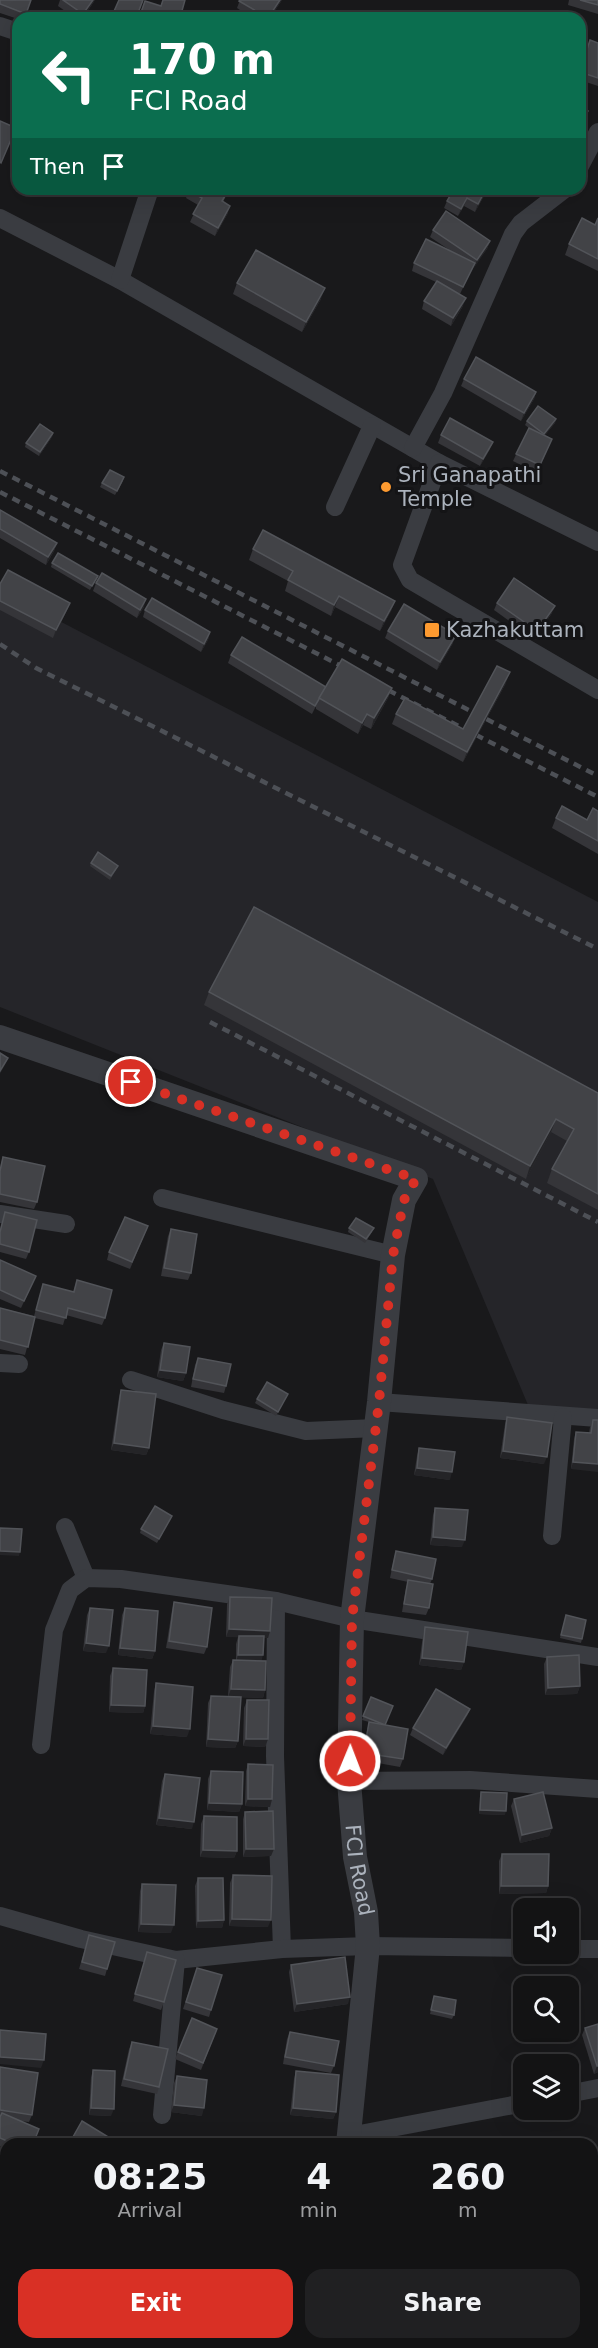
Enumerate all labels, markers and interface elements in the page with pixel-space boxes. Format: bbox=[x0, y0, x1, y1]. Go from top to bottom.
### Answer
text: 170 m bbox=[129, 35, 275, 84]
icon: left bbox=[30, 36, 108, 114]
text: FCI Road bbox=[129, 85, 248, 116]
icon: arrive bbox=[97, 150, 130, 183]
text: Then bbox=[30, 154, 85, 179]
place label: Sri Ganapathi Temple bbox=[397, 463, 541, 511]
marker: Sri Ganapathi Temple bbox=[379, 480, 393, 494]
place label: Kazhakuttam bbox=[446, 618, 584, 642]
marker: Kazhakuttam bbox=[423, 621, 441, 639]
pin bbox=[105, 1056, 156, 1107]
icon: arrive bbox=[114, 1065, 147, 1098]
position arrow bbox=[318, 1729, 382, 1793]
street label: FCI Road bbox=[340, 1824, 378, 1918]
map controls bbox=[513, 1898, 579, 2120]
button: sound bbox=[513, 1898, 579, 1964]
button: search bbox=[513, 1976, 579, 2042]
button: layers bbox=[513, 2054, 579, 2120]
text: 08:25 bbox=[93, 2156, 207, 2197]
text: 4 bbox=[306, 2156, 331, 2197]
text: 260 bbox=[430, 2156, 505, 2197]
text: Arrival bbox=[117, 2198, 182, 2222]
text: min bbox=[300, 2198, 338, 2222]
text: m bbox=[458, 2198, 478, 2222]
button: Exit bbox=[18, 2269, 293, 2338]
button: Share bbox=[305, 2269, 580, 2338]

